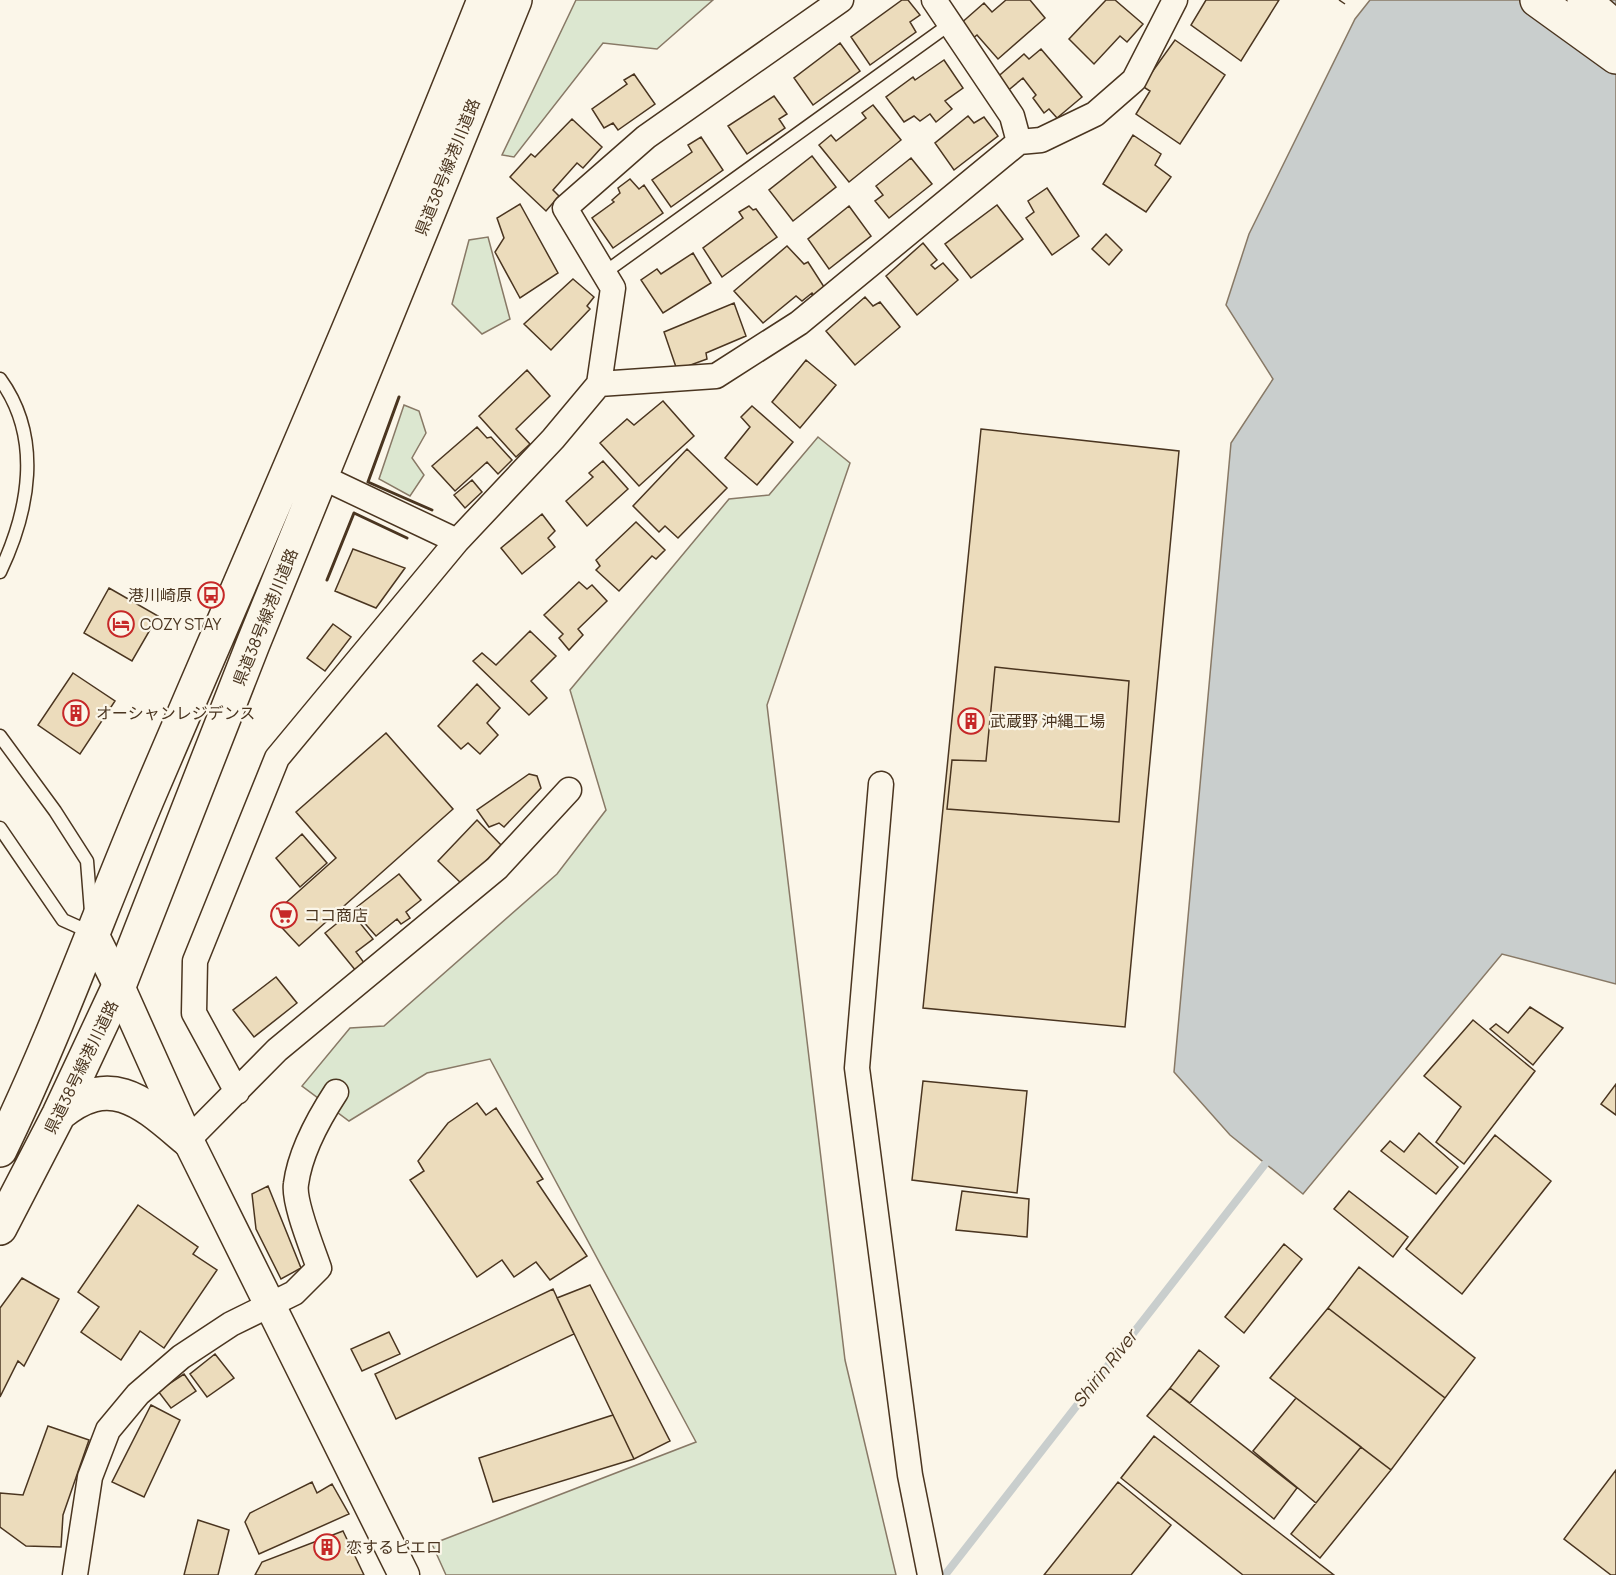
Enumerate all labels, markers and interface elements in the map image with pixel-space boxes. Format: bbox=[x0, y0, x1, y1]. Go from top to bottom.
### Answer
street label: 県道38号線港川道路 bbox=[409, 95, 485, 239]
street label: 県道38号線港川道路 bbox=[227, 545, 303, 689]
bus stop icon: 港川崎原 bbox=[196, 580, 226, 610]
place label: 港川崎原 bbox=[128, 584, 192, 606]
hotel icon: COZY STAY bbox=[106, 609, 136, 639]
place label: COZY STAY bbox=[140, 613, 222, 635]
building icon: オーシャンレジデンス bbox=[61, 698, 91, 728]
place label: オーシャンレジデンス bbox=[96, 702, 255, 724]
building icon: 武蔵野 沖縄工場 bbox=[956, 706, 986, 736]
place label: 武蔵野 沖縄工場 bbox=[990, 710, 1105, 732]
supermarket icon: ココ商店 bbox=[269, 900, 299, 930]
place label: ココ商店 bbox=[304, 904, 368, 926]
street label: 県道38号線港川道路 bbox=[39, 997, 123, 1137]
water label: Shirin River bbox=[1066, 1323, 1144, 1412]
building icon: 恋するピエロ bbox=[312, 1532, 342, 1562]
place label: 恋するピエロ bbox=[346, 1536, 442, 1558]

